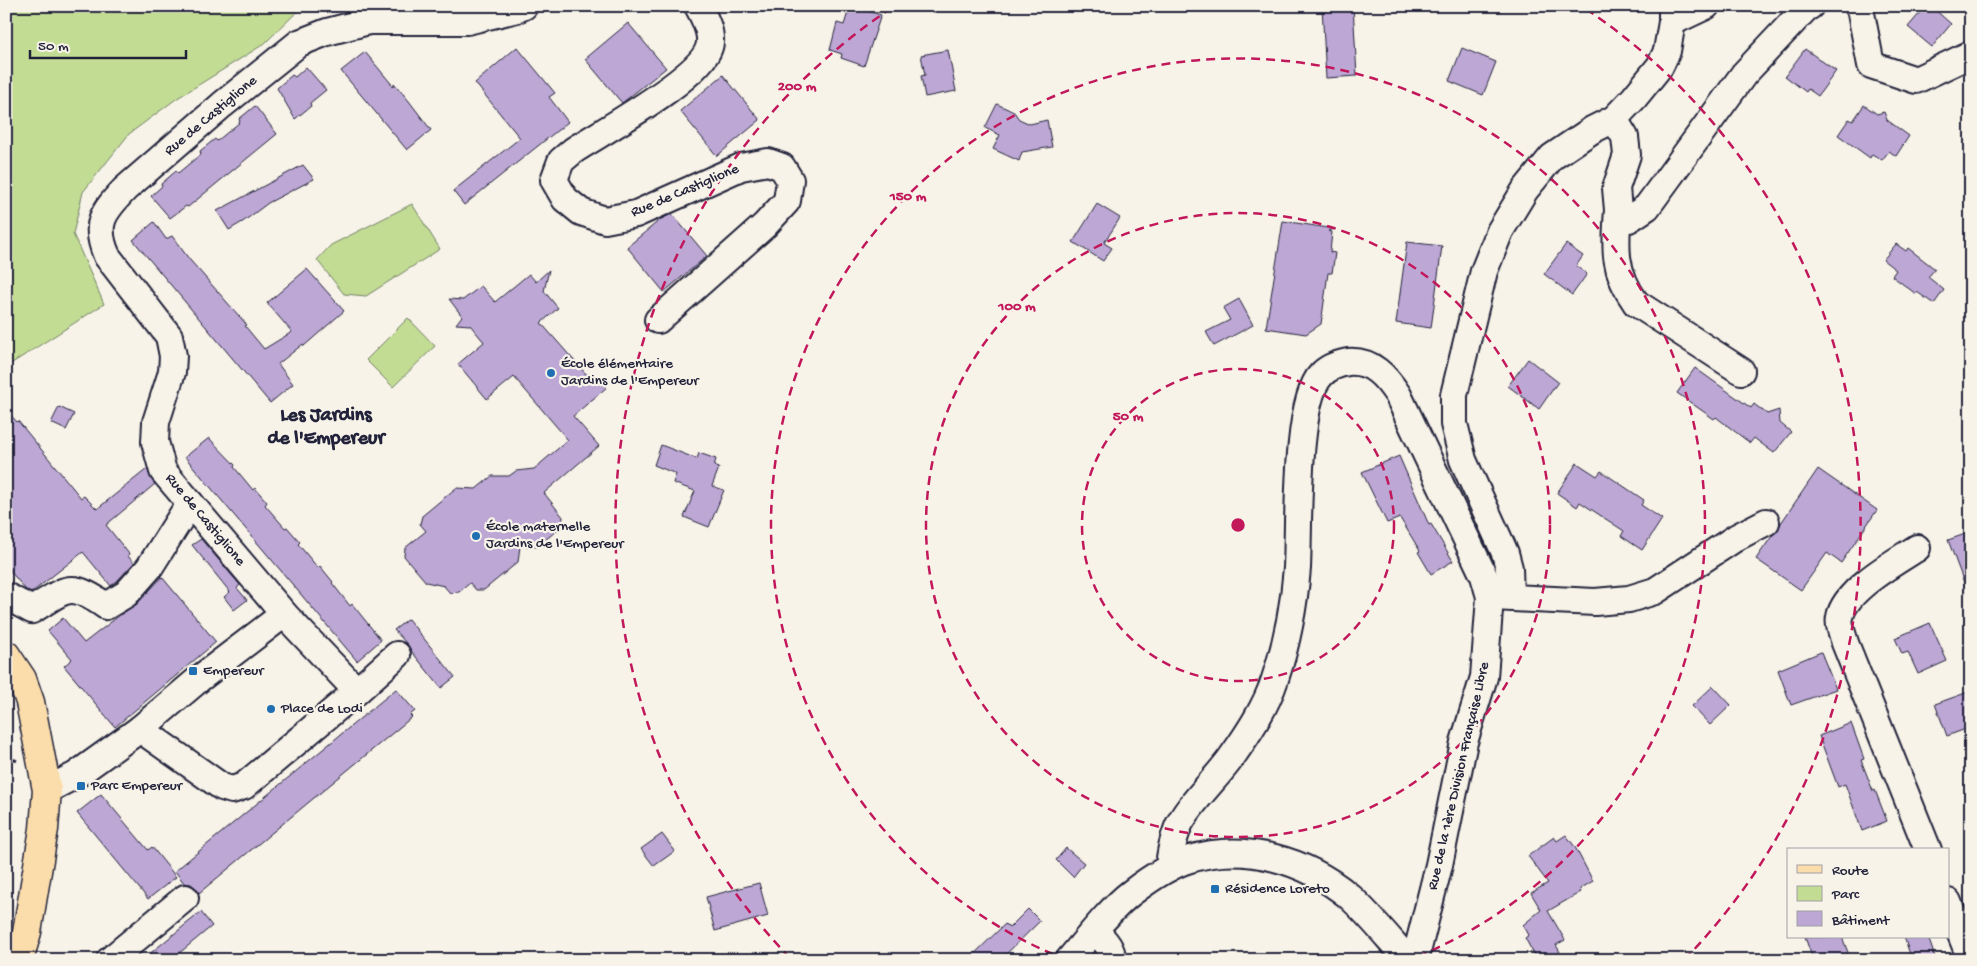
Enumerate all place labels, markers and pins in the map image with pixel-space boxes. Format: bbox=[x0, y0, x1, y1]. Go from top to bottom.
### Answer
place label: École élémentaire Jardins de l'Empereur bbox=[561, 355, 700, 390]
marker: École élémentaire Jardins de l'Empereur bbox=[545, 367, 557, 379]
centre of rings bbox=[1229, 516, 1247, 534]
place label: École maternelle Jardins de l'Empereur bbox=[486, 518, 625, 553]
marker: École maternelle Jardins de l'Empereur bbox=[470, 530, 482, 542]
place label: Empereur bbox=[203, 662, 265, 680]
marker: Empereur bbox=[187, 665, 199, 677]
place label: Place de Lodi bbox=[280, 700, 363, 718]
marker: Place de Lodi bbox=[265, 703, 277, 715]
place label: Parc Empereur bbox=[90, 777, 184, 795]
marker: Parc Empereur bbox=[75, 780, 87, 792]
place label: Résidence Loreto bbox=[1225, 880, 1330, 898]
marker: Résidence Loreto bbox=[1209, 883, 1221, 895]

